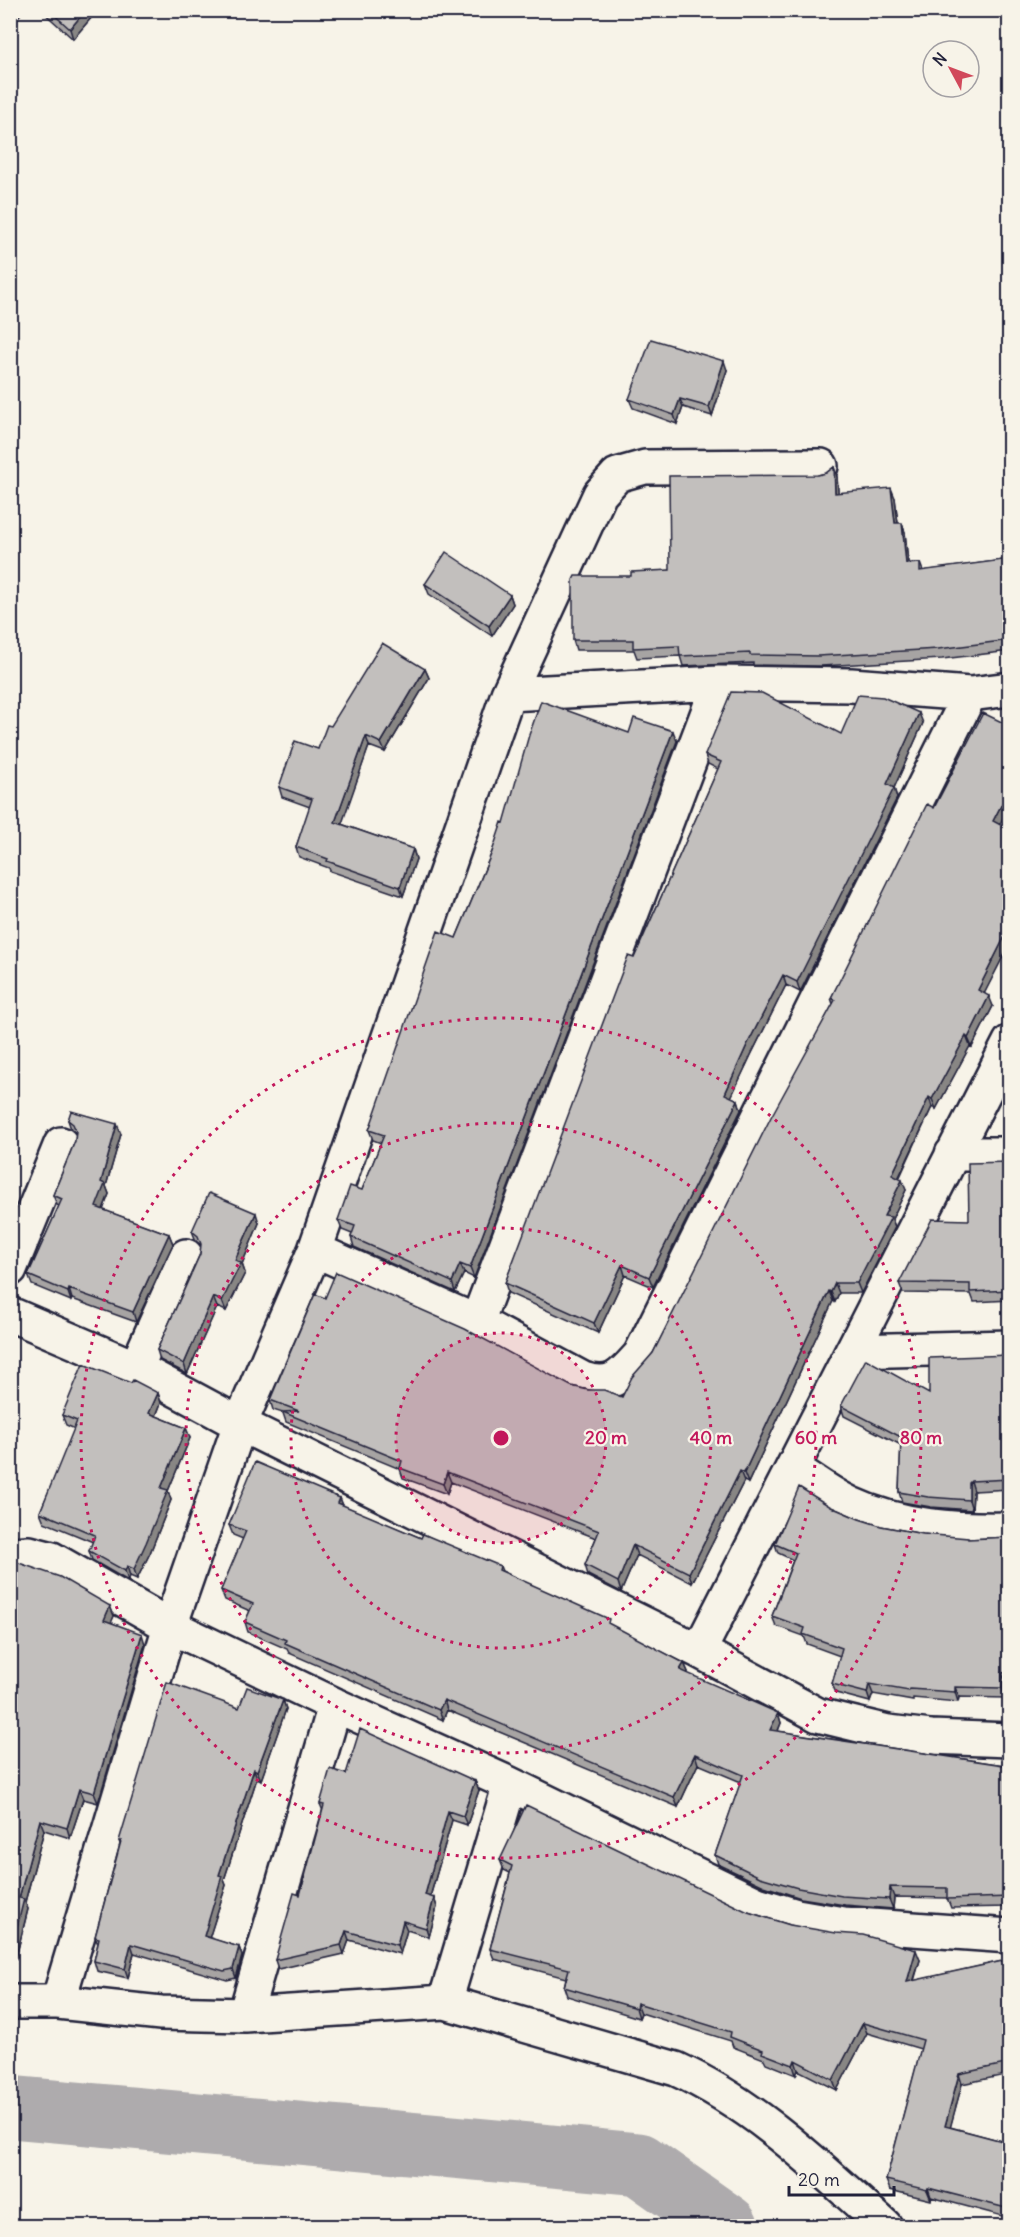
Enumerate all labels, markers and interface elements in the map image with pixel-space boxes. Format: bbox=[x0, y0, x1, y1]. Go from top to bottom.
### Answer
north arrow bbox=[921, 39, 981, 99]
text: N bbox=[929, 48, 951, 70]
text: 20 m bbox=[585, 1426, 627, 1449]
text: 40 m bbox=[690, 1426, 732, 1449]
text: 60 m bbox=[795, 1426, 837, 1449]
text: 80 m bbox=[900, 1426, 942, 1449]
centre of rings bbox=[491, 1428, 511, 1448]
scale bar bbox=[789, 2159, 894, 2197]
text: 20 m bbox=[798, 2168, 840, 2191]

